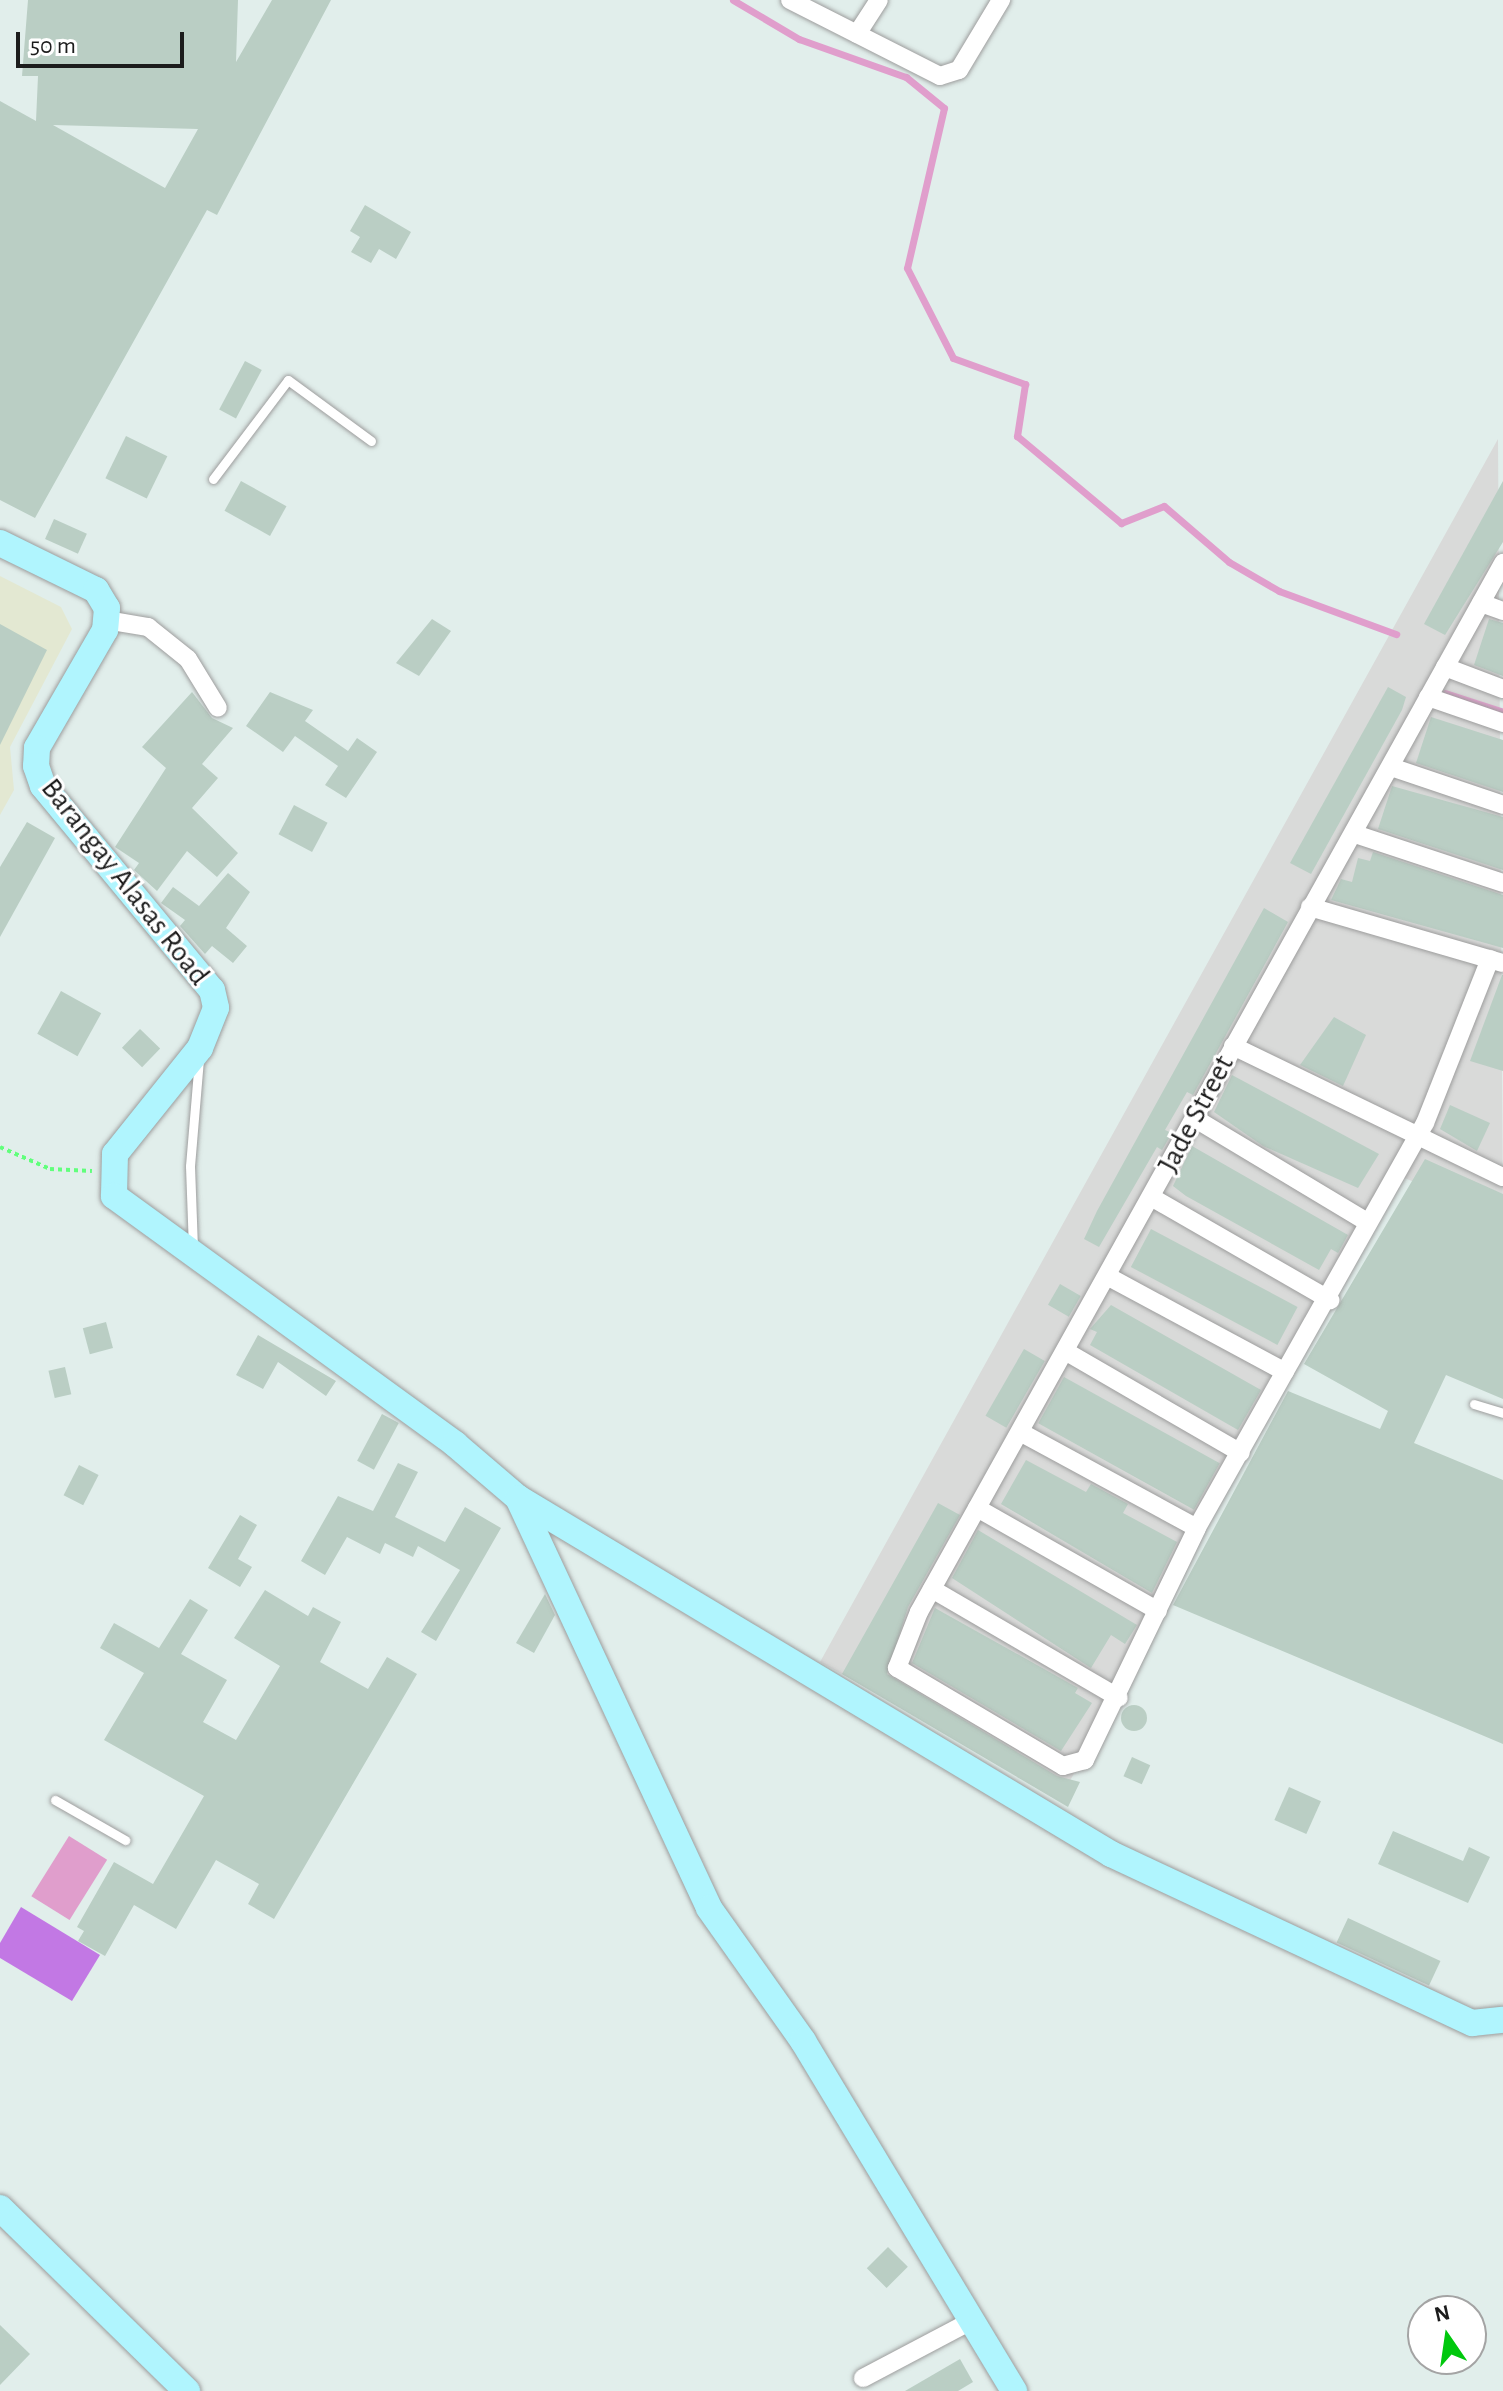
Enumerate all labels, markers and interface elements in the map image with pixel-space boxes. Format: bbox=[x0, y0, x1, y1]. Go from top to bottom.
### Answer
scale bar bbox=[20, 16, 188, 66]
text: 50 m bbox=[30, 34, 76, 58]
street label: Barangay Alasas Road bbox=[33, 771, 217, 993]
street label: Jade Street bbox=[1150, 1049, 1242, 1179]
north arrow bbox=[1407, 2295, 1487, 2375]
text: N bbox=[1432, 2301, 1452, 2326]

